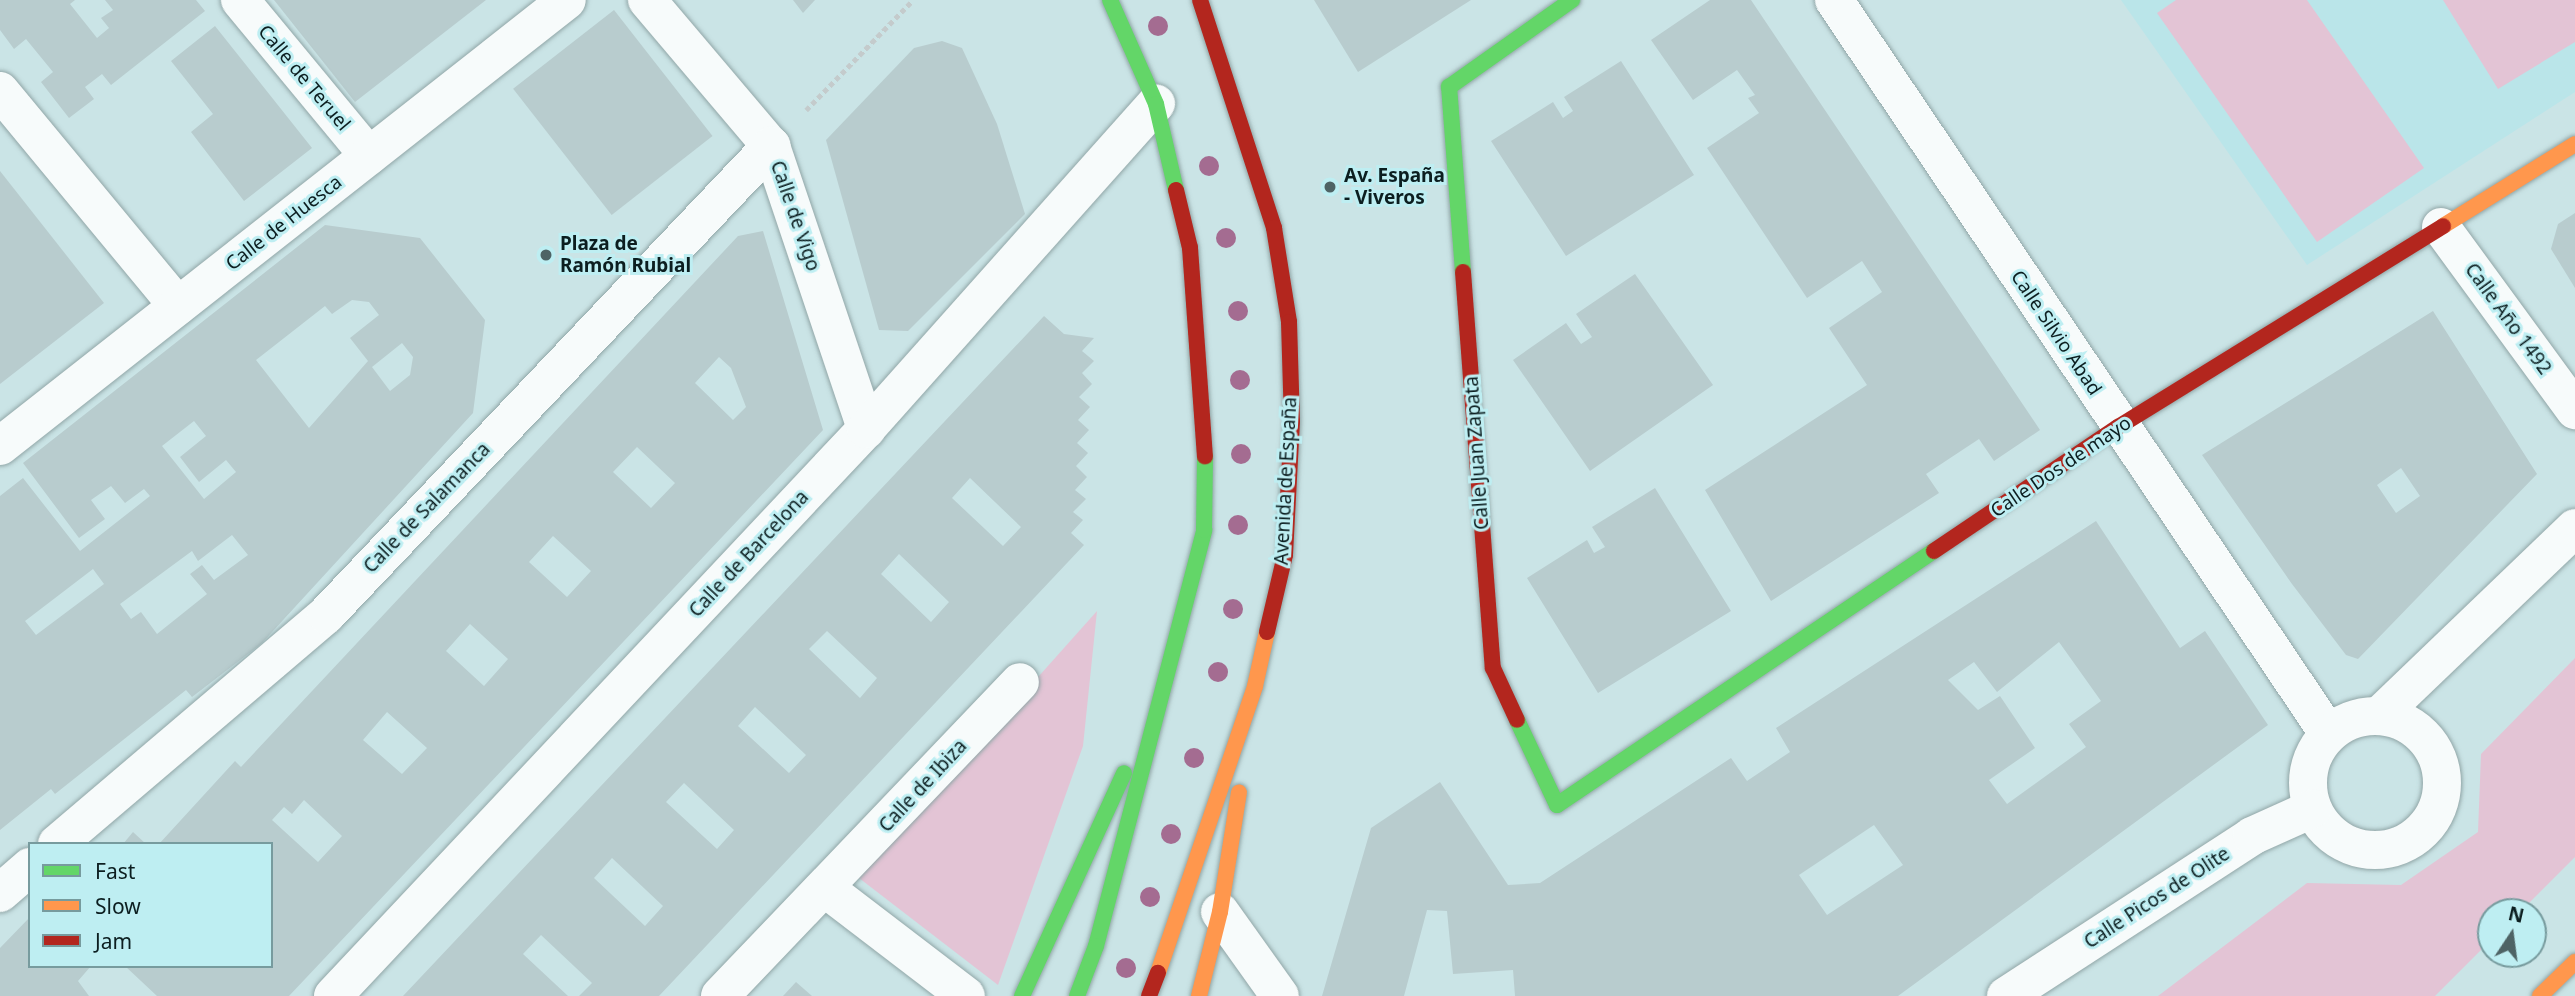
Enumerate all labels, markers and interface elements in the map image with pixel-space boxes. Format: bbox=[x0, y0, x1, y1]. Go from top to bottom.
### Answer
street label: Calle de Teruel bbox=[253, 21, 355, 135]
street label: Calle de Vigo bbox=[766, 158, 824, 274]
place label: Av. España - Viveros bbox=[1344, 165, 1445, 209]
street label: Calle de Huesca bbox=[221, 171, 347, 275]
marker: Av. España - Viveros bbox=[1322, 179, 1338, 195]
place label: Plaza de Ramón Rubial bbox=[560, 233, 691, 277]
marker: Plaza de Ramón Rubial bbox=[538, 247, 554, 263]
street label: Calle Año 1492 bbox=[2460, 259, 2556, 379]
street label: Calle Silvio Abad bbox=[2006, 266, 2106, 400]
street label: Calle Juan Zapata bbox=[1460, 375, 1494, 531]
street label: Avenida de España bbox=[1270, 396, 1302, 566]
street label: Calle Dos de mayo bbox=[1986, 412, 2136, 522]
street label: Calle de Salamanca bbox=[359, 438, 495, 578]
street label: Calle de Barcelona bbox=[685, 486, 813, 622]
street label: Calle de Ibiza bbox=[874, 735, 972, 837]
legend bbox=[28, 842, 273, 968]
street label: Calle Picos de Olite bbox=[2080, 842, 2234, 954]
text: Fast bbox=[95, 857, 135, 885]
text: Slow bbox=[95, 892, 141, 920]
north arrow bbox=[2477, 898, 2547, 968]
text: N bbox=[2506, 900, 2527, 929]
text: Jam bbox=[95, 927, 132, 955]

